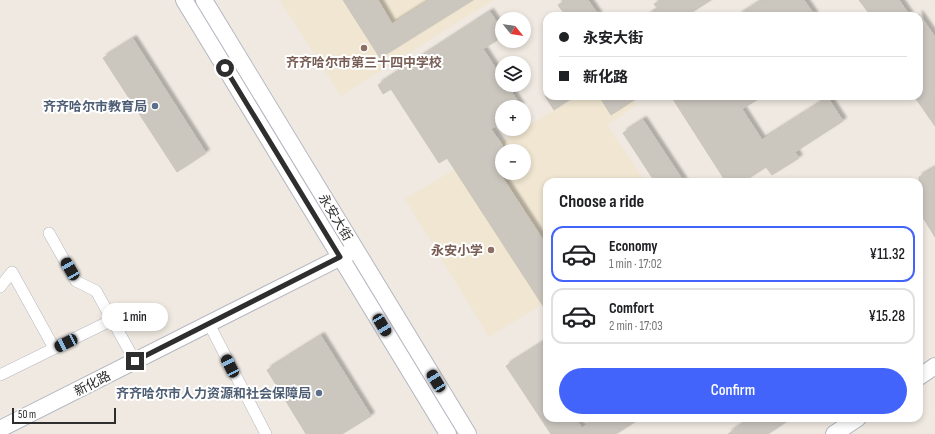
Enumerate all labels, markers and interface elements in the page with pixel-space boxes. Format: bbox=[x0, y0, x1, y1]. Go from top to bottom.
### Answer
north arrow bbox=[495, 12, 531, 48]
map controls bbox=[495, 12, 531, 180]
text: 永安大街 bbox=[583, 29, 643, 48]
marker: 齐齐哈尔市第三十四中学校 bbox=[359, 43, 369, 53]
place label: 齐齐哈尔市第三十四中学校 bbox=[286, 55, 442, 71]
button: layers bbox=[495, 56, 531, 92]
route start bbox=[216, 59, 234, 77]
text: 新化路 bbox=[583, 68, 628, 87]
place label: 齐齐哈尔市教育局 bbox=[43, 99, 147, 115]
button: + bbox=[495, 100, 531, 136]
marker: 齐齐哈尔市教育局 bbox=[150, 101, 160, 111]
button: − bbox=[495, 144, 531, 180]
street label: 永安大街 bbox=[315, 191, 355, 244]
text: Choose a ride bbox=[559, 191, 644, 212]
icon: car bbox=[561, 236, 597, 272]
text: Economy bbox=[609, 237, 658, 256]
place label: 永安小学 bbox=[431, 243, 483, 259]
marker: 永安小学 bbox=[486, 245, 496, 255]
text: ¥11.32 bbox=[870, 245, 905, 264]
car bbox=[59, 256, 81, 282]
text: 1 min · 17:02 bbox=[609, 256, 662, 272]
icon: car bbox=[561, 298, 597, 334]
text: Comfort bbox=[609, 299, 654, 318]
callout: 1 min bbox=[102, 303, 168, 331]
text: ¥15.28 bbox=[869, 307, 905, 326]
text: 1 min bbox=[123, 309, 147, 325]
car bbox=[371, 312, 393, 338]
text: 2 min · 17:03 bbox=[609, 318, 663, 334]
car bbox=[53, 332, 79, 354]
route end bbox=[126, 352, 144, 370]
car bbox=[219, 353, 241, 379]
street label: 新化路 bbox=[71, 368, 113, 400]
car bbox=[425, 368, 447, 394]
button: Confirm bbox=[559, 368, 907, 414]
place label: 齐齐哈尔市人力资源和社会保障局 bbox=[116, 386, 311, 402]
marker: 齐齐哈尔市人力资源和社会保障局 bbox=[314, 388, 324, 398]
scale bar bbox=[12, 406, 116, 425]
text: 50 m bbox=[18, 408, 36, 421]

